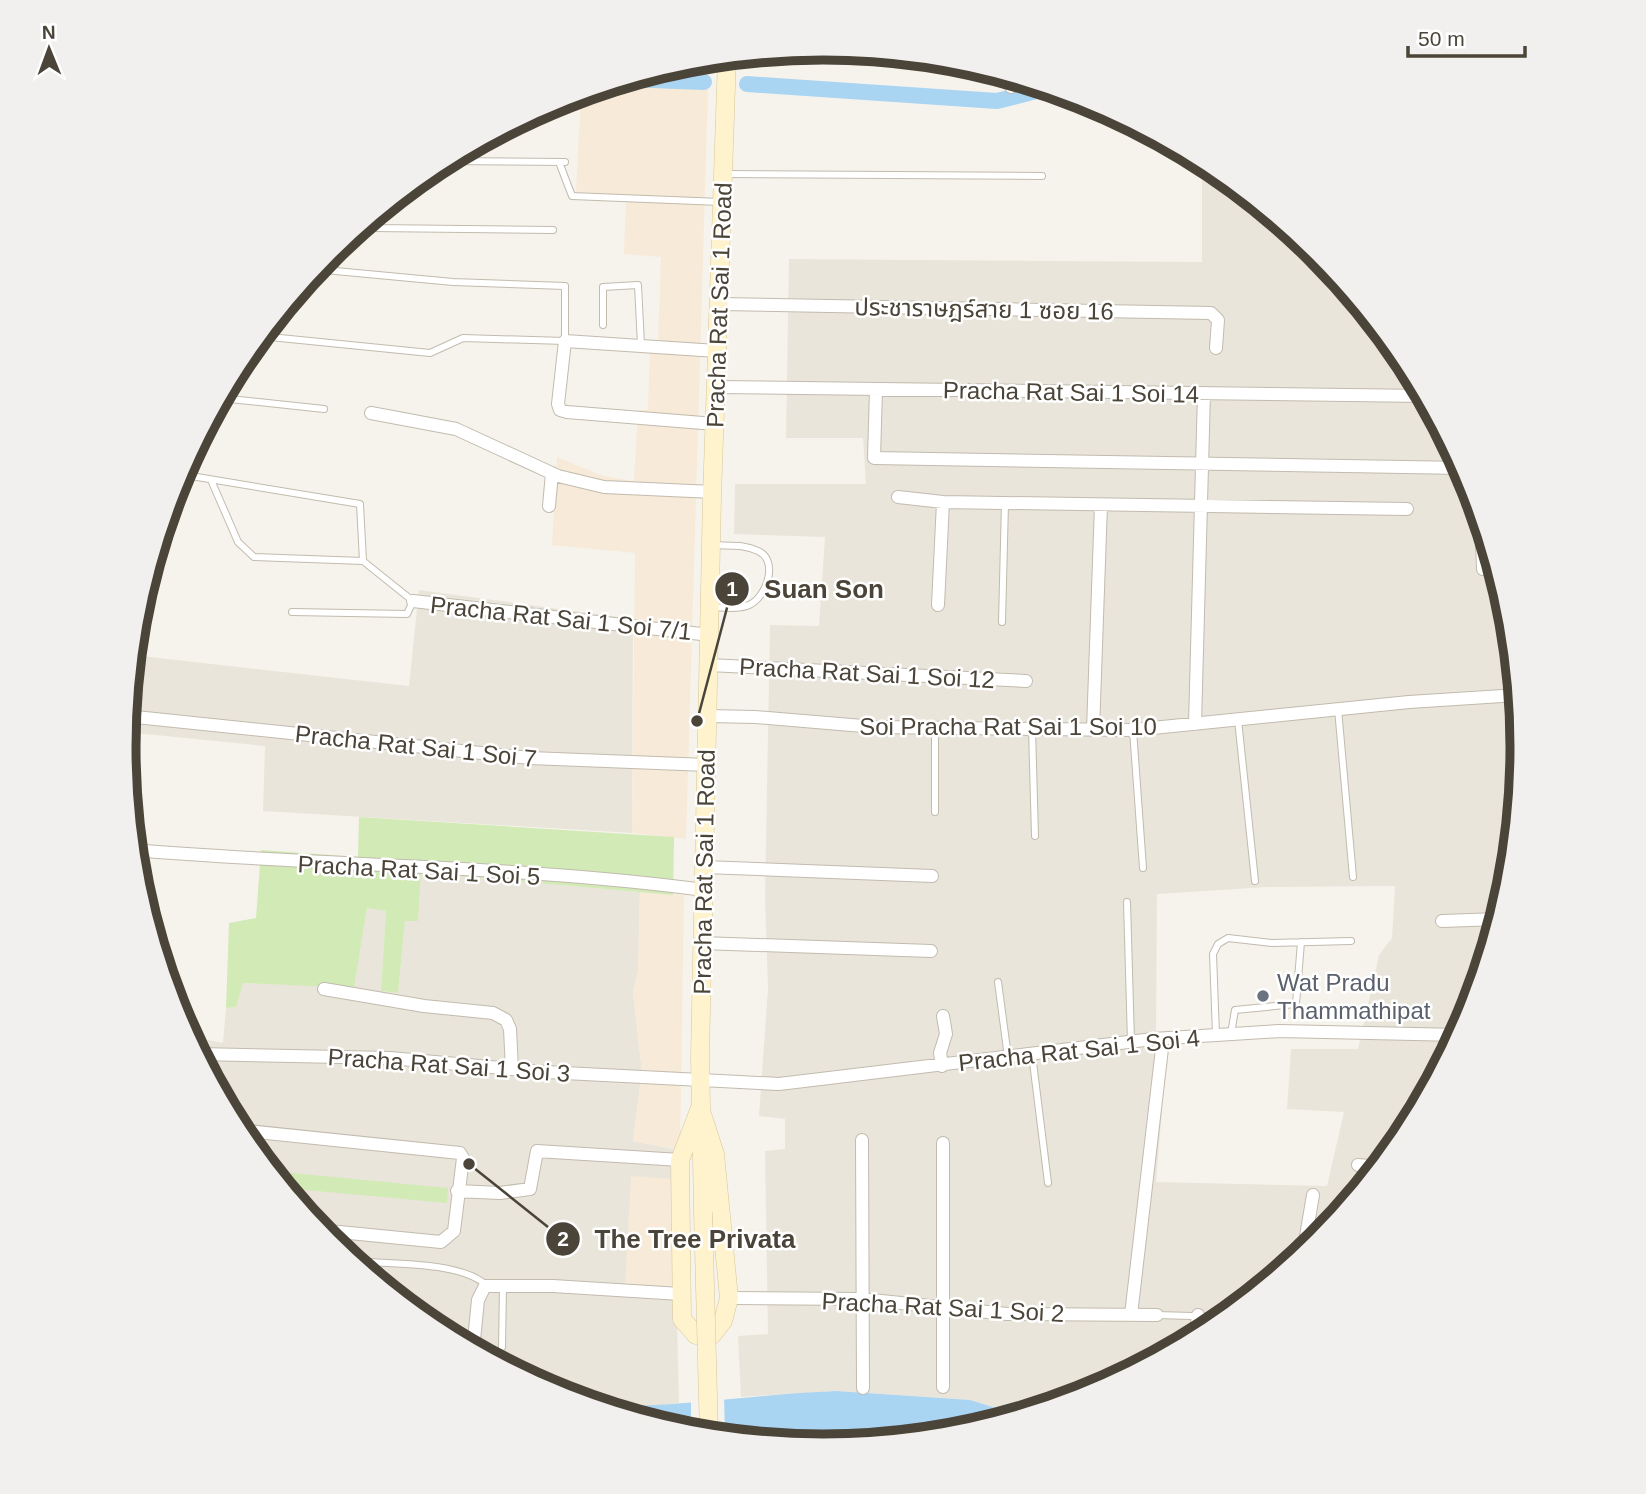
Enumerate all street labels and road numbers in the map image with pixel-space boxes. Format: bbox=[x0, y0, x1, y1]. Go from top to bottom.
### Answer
street label: Pracha Rat Sai 1 Road bbox=[701, 182, 737, 428]
street label: ประชาราษฎร์สาย 1 ซอย 16 bbox=[854, 293, 1114, 325]
street label: Pracha Rat Sai 1 Soi 14 bbox=[943, 376, 1199, 408]
street label: Pracha Rat Sai 1 Soi 7/1 bbox=[429, 591, 693, 645]
street label: Pracha Rat Sai 1 Soi 12 bbox=[738, 653, 996, 693]
street label: Soi Pracha Rat Sai 1 Soi 10 bbox=[859, 713, 1157, 740]
street label: Pracha Rat Sai 1 Soi 7 bbox=[294, 720, 538, 772]
street label: Pracha Rat Sai 1 Road bbox=[688, 749, 720, 995]
street label: Pracha Rat Sai 1 Soi 5 bbox=[297, 850, 541, 890]
street label: Pracha Rat Sai 1 Soi 4 bbox=[957, 1024, 1201, 1076]
street label: Pracha Rat Sai 1 Soi 3 bbox=[327, 1043, 571, 1087]
street label: Pracha Rat Sai 1 Soi 2 bbox=[821, 1287, 1065, 1327]

